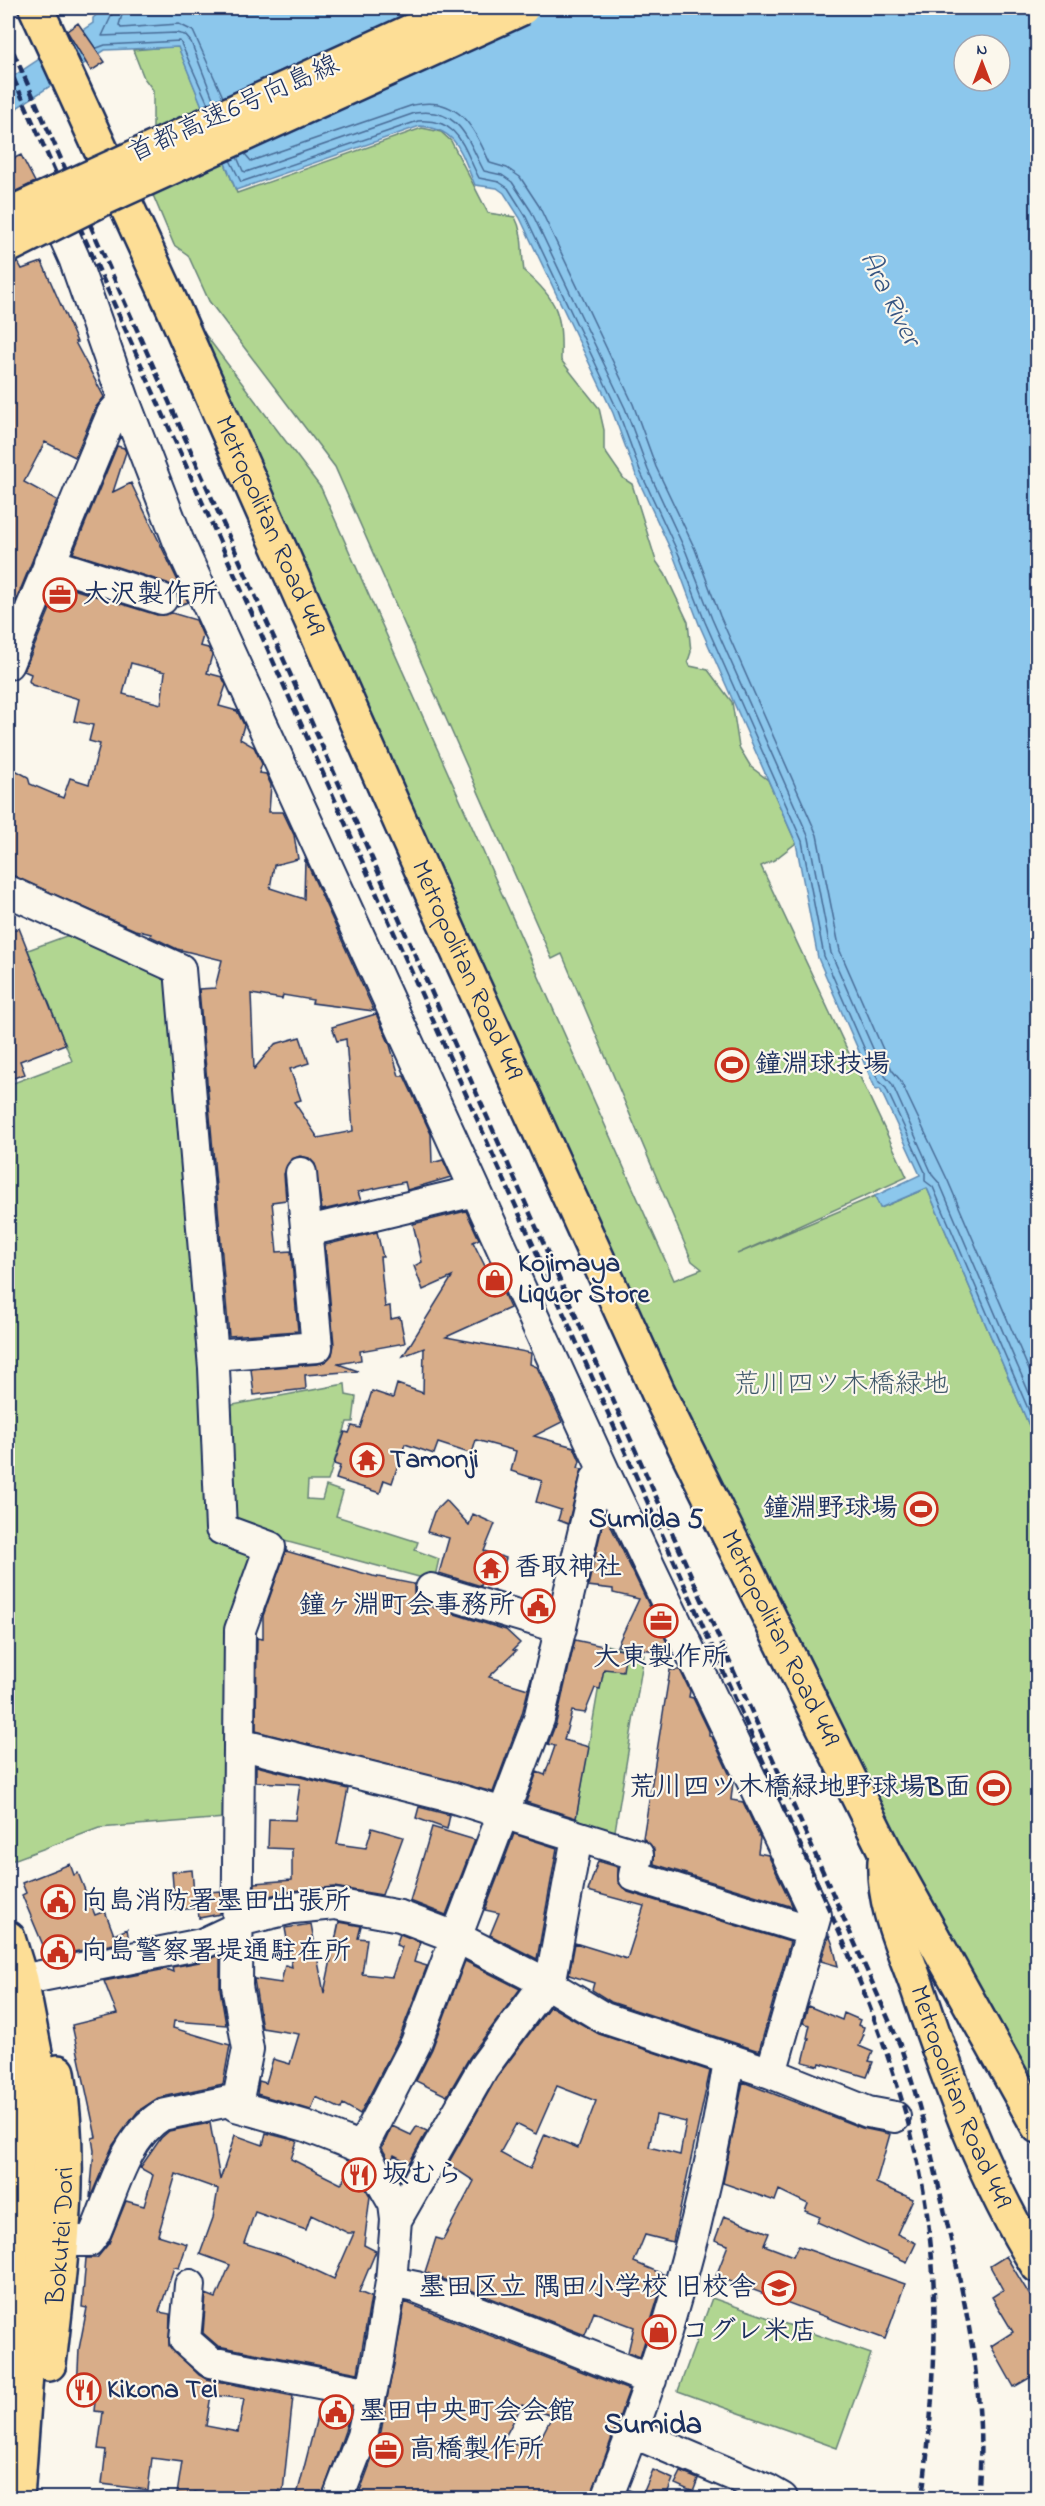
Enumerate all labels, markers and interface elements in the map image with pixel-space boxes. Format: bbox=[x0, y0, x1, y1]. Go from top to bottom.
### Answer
north arrow bbox=[952, 33, 1012, 93]
text: N bbox=[977, 38, 988, 62]
street label: 首都高速6号向島線 bbox=[122, 46, 346, 174]
water label: Ara River bbox=[848, 244, 932, 356]
street label: Metropolitan Road 449 bbox=[204, 410, 335, 642]
place label: 大沢製作所 bbox=[83, 576, 218, 615]
office icon: 大沢製作所 bbox=[42, 577, 78, 613]
street label: Metropolitan Road 449 bbox=[400, 854, 533, 1086]
place label: 鐘淵球技場 bbox=[755, 1046, 890, 1085]
sports icon: 鐘淵球技場 bbox=[714, 1047, 750, 1083]
place label: Kojimaya Liquor Store bbox=[518, 1245, 650, 1315]
shop icon: Kojimaya Liquor Store bbox=[477, 1262, 513, 1298]
park label: 荒川四ツ木橋緑地 bbox=[733, 1366, 949, 1405]
place label: Tamonji bbox=[390, 1441, 479, 1480]
temple icon: Tamonji bbox=[349, 1442, 385, 1478]
place label: 鐘淵野球場 bbox=[763, 1490, 898, 1529]
sports icon: 鐘淵野球場 bbox=[903, 1491, 939, 1527]
district label: Sumida 5 bbox=[589, 1500, 703, 1541]
street label: Metropolitan Road 449 bbox=[710, 1523, 850, 1753]
place label: 香取神社 bbox=[514, 1549, 622, 1588]
temple icon: 香取神社 bbox=[473, 1550, 509, 1586]
place label: 鐘ヶ淵町会事務所 bbox=[299, 1587, 515, 1626]
public building icon: 鐘ヶ淵町会事務所 bbox=[520, 1588, 556, 1624]
office icon: 大東製作所 bbox=[643, 1603, 679, 1639]
place label: 大東製作所 bbox=[594, 1639, 729, 1678]
place label: 荒川四ツ木橋緑地野球場B面 bbox=[629, 1769, 971, 1808]
sports icon: 荒川四ツ木橋緑地野球場B面 bbox=[976, 1770, 1012, 1806]
place label: 向島消防署墨田出張所 bbox=[81, 1883, 351, 1922]
public building icon: 向島消防署墨田出張所 bbox=[40, 1884, 76, 1920]
place label: 向島警察署堤通駐在所 bbox=[81, 1933, 351, 1972]
public building icon: 向島警察署堤通駐在所 bbox=[40, 1934, 76, 1970]
street label: Metropolitan Road 449 bbox=[899, 1980, 1022, 2215]
place label: 坂むら bbox=[382, 2156, 463, 2195]
restaurant icon: 坂むら bbox=[341, 2157, 377, 2193]
street label: Bokutei Dori bbox=[36, 2167, 85, 2308]
place label: 墨田区立 隅田小学校 旧校舎 bbox=[419, 2269, 756, 2308]
school or university icon: 墨田区立 隅田小学校 旧校舎 bbox=[761, 2270, 797, 2306]
place label: コグレ米店 bbox=[682, 2313, 817, 2352]
shop icon: コグレ米店 bbox=[641, 2314, 677, 2350]
place label: Kikona Tei bbox=[107, 2371, 218, 2410]
restaurant icon: Kikona Tei bbox=[66, 2372, 102, 2408]
place label: 墨田中央町会会館 bbox=[359, 2393, 575, 2432]
public building icon: 墨田中央町会会館 bbox=[318, 2394, 354, 2430]
district label: Sumida bbox=[604, 2404, 702, 2448]
place label: 高橋製作所 bbox=[409, 2431, 544, 2470]
office icon: 高橋製作所 bbox=[368, 2432, 404, 2468]

